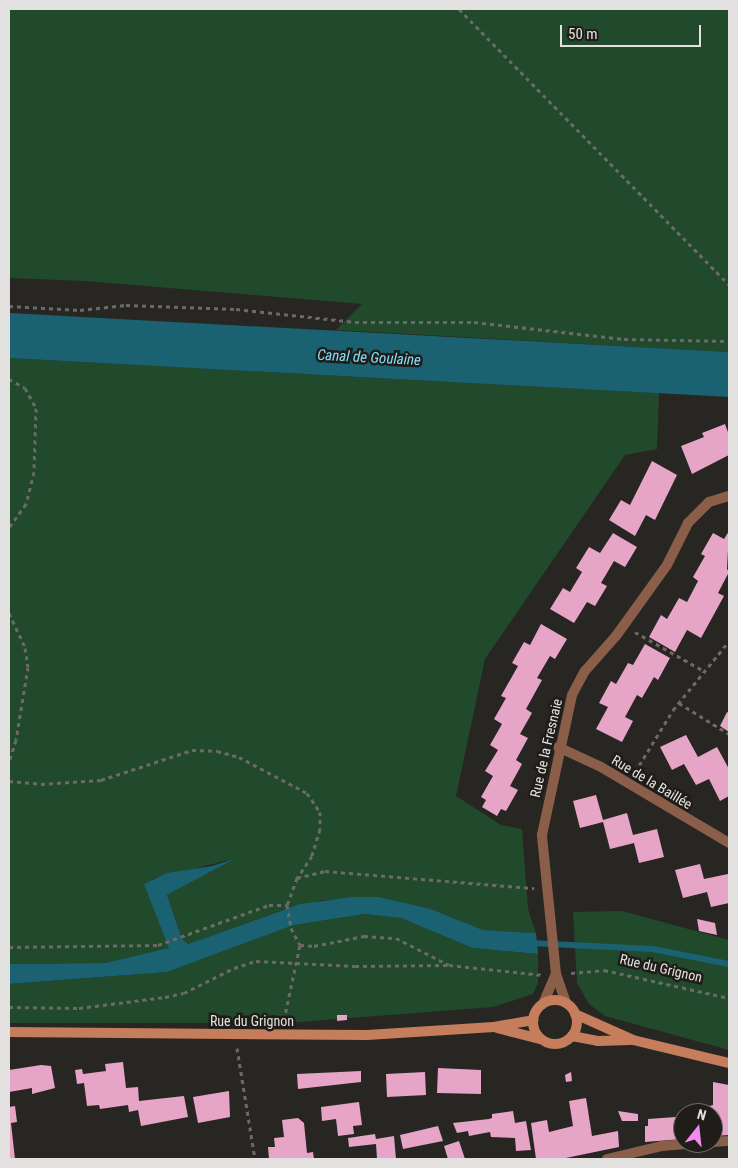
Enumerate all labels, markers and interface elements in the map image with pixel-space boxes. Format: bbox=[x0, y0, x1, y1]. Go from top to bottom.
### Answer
scale bar bbox=[563, 15, 704, 47]
text: 50 m bbox=[568, 25, 598, 43]
water label: Canal de Goulaine bbox=[317, 346, 421, 370]
street label: Rue de la Fresnaie bbox=[526, 697, 566, 799]
street label: Rue de la Baillée bbox=[609, 751, 695, 813]
street label: Rue du Grignon bbox=[618, 950, 704, 986]
street label: Rue du Grignon bbox=[210, 1013, 294, 1029]
north arrow bbox=[673, 1103, 723, 1153]
text: N bbox=[696, 1106, 708, 1123]

